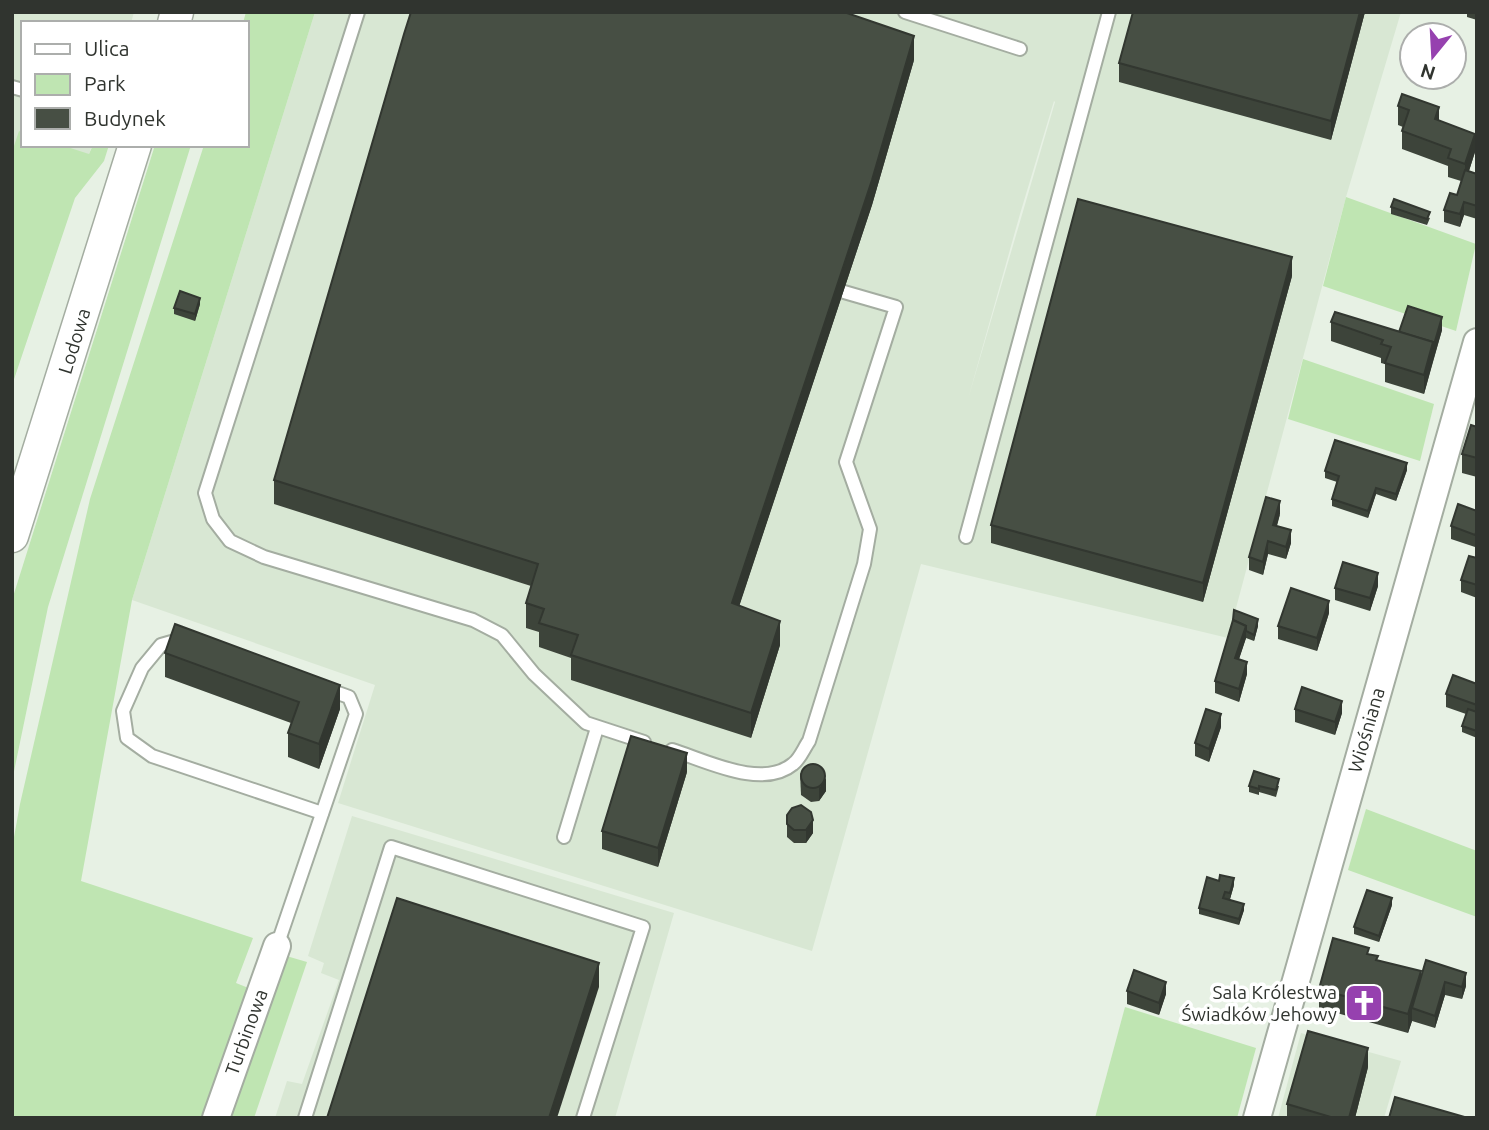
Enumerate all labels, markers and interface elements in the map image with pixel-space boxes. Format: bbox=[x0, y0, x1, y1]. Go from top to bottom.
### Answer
legend bbox=[21, 21, 248, 147]
north arrow bbox=[1398, 21, 1468, 91]
text: Ulica bbox=[84, 36, 129, 60]
text: N bbox=[1418, 60, 1438, 85]
text: Park bbox=[84, 71, 126, 95]
text: Budynek bbox=[84, 106, 166, 130]
street label: Lodowa bbox=[54, 306, 94, 376]
street label: Wiośniana bbox=[1343, 685, 1389, 775]
place label: Sala Królestwa Świadków Jehowy bbox=[1181, 981, 1337, 1025]
church icon: Sala Królestwa Świadków Jehowy bbox=[1343, 982, 1385, 1024]
street label: Turbinowa bbox=[220, 986, 272, 1078]

